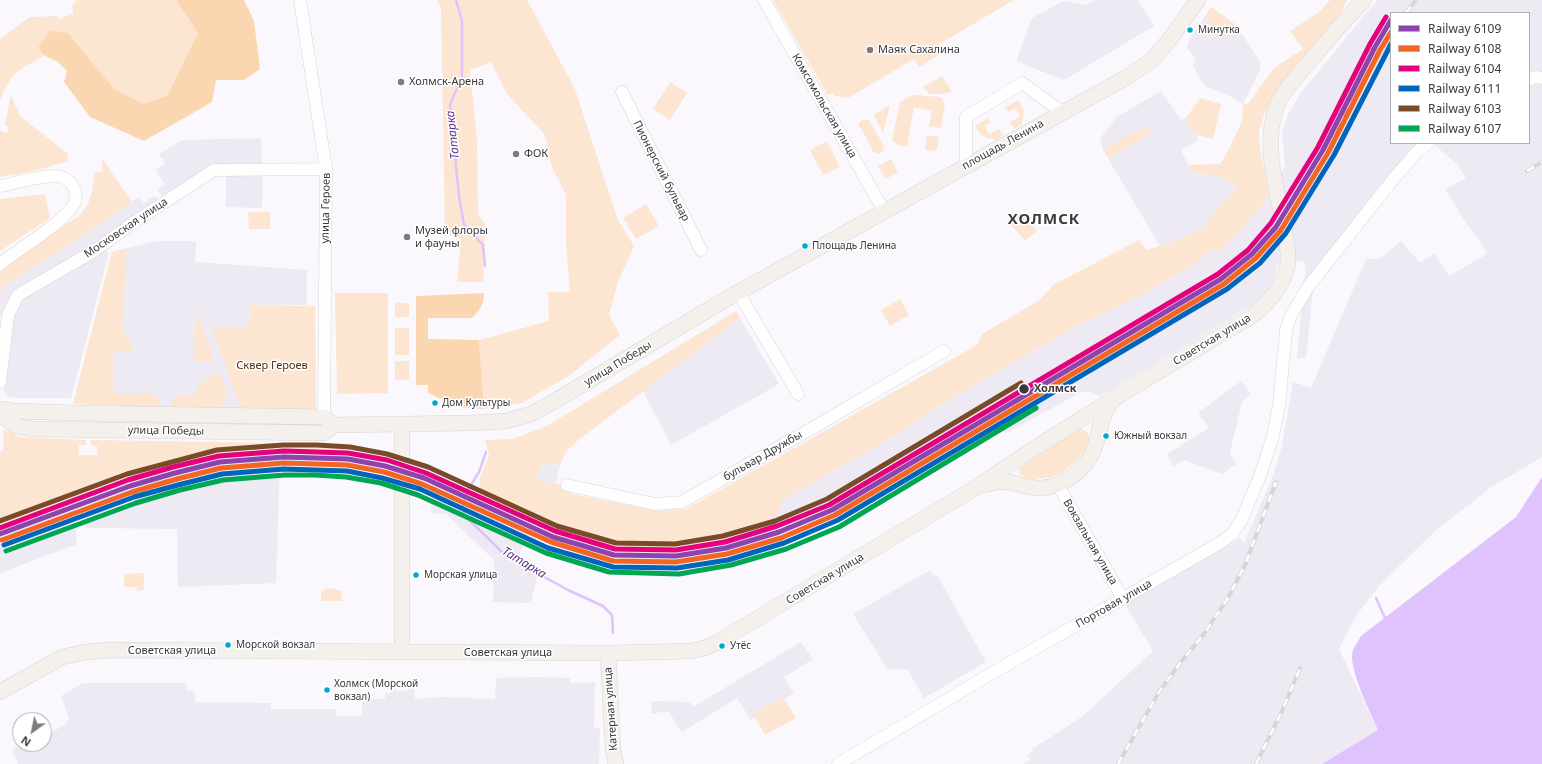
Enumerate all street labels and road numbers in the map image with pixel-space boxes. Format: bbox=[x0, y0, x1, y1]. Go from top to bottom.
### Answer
street label: Комсомольская улица bbox=[789, 51, 859, 161]
street label: площадь Ленина bbox=[960, 117, 1046, 173]
street label: Пионерский бульвар bbox=[630, 118, 692, 224]
street label: улица Героев bbox=[319, 173, 333, 243]
street label: Московская улица bbox=[82, 195, 170, 261]
street label: Советская улица bbox=[1171, 312, 1253, 368]
street label: улица Победы bbox=[582, 339, 654, 389]
street label: улица Победы bbox=[128, 424, 204, 438]
street label: бульвар Дружбы bbox=[721, 428, 805, 484]
street label: Вокзальная улица bbox=[1060, 497, 1120, 587]
street label: Советская улица bbox=[784, 551, 866, 607]
street label: Портовая улица bbox=[1074, 577, 1154, 631]
street label: Советская улица bbox=[128, 644, 216, 658]
street label: Советская улица bbox=[464, 646, 552, 660]
street label: Катерная улица bbox=[601, 667, 621, 751]

